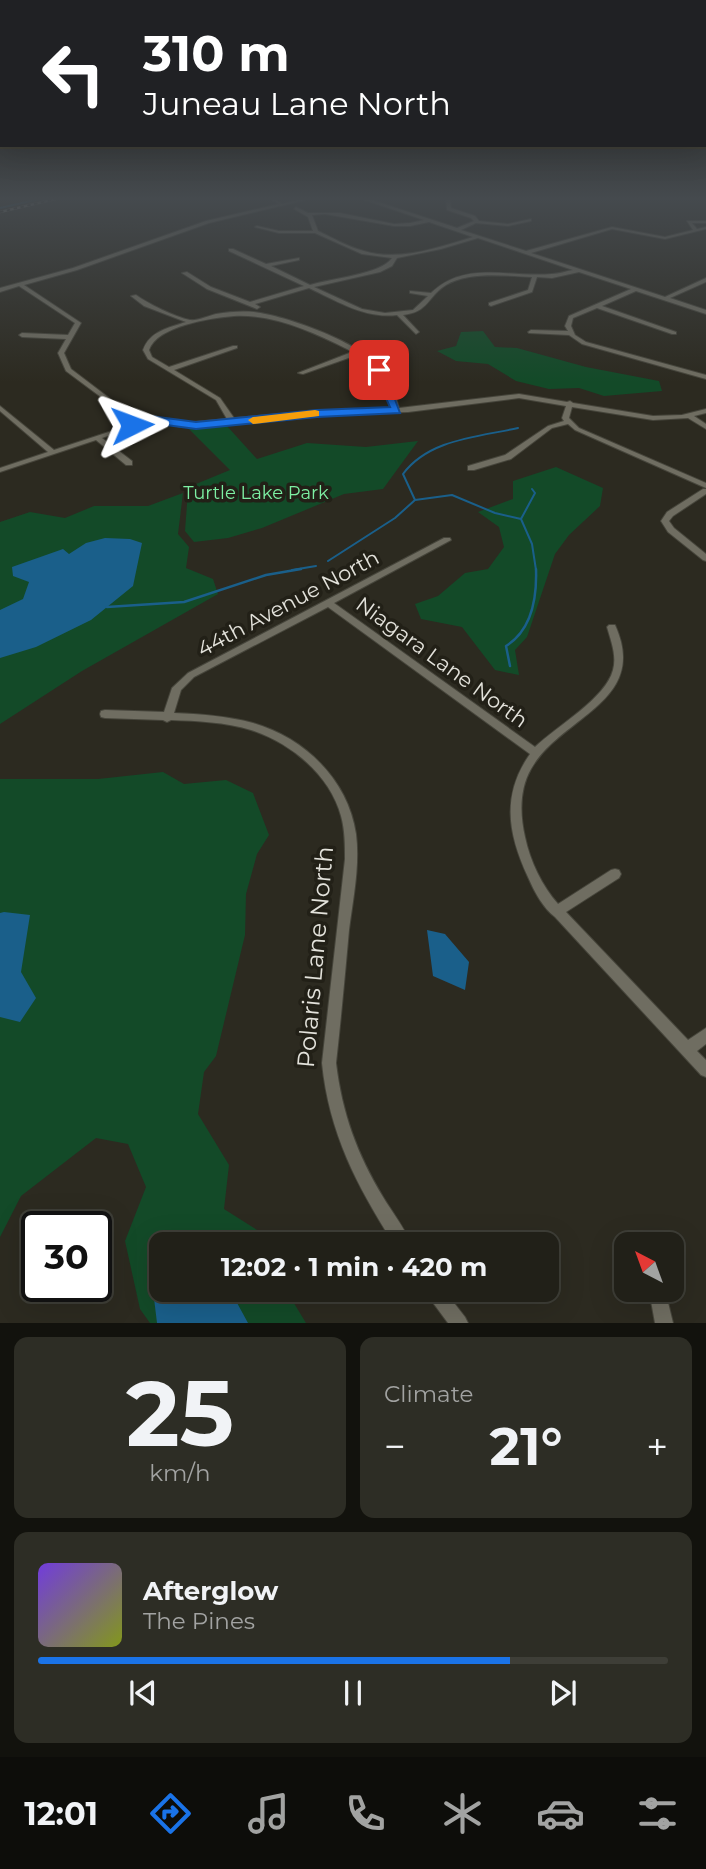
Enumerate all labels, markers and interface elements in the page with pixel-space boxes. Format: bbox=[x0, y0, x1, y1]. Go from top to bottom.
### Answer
text: 310 m bbox=[143, 24, 290, 83]
icon: left bbox=[28, 28, 119, 119]
text: Juneau Lane North bbox=[143, 84, 451, 123]
pin bbox=[349, 340, 409, 400]
icon: arrive bbox=[360, 351, 398, 389]
position arrow bbox=[95, 388, 169, 462]
park label: Turtle Lake Park bbox=[183, 482, 329, 504]
street label: 44th Avenue North bbox=[193, 544, 383, 662]
street label: Niagara Lane North bbox=[351, 591, 533, 733]
street label: Polaris Lane North bbox=[291, 845, 339, 1069]
speed limit sign: 30 bbox=[21, 1211, 112, 1302]
north arrow bbox=[614, 1232, 684, 1302]
map controls bbox=[614, 1232, 684, 1302]
text: 12:02 · 1 min · 420 m bbox=[221, 1251, 487, 1283]
text: 25 bbox=[126, 1358, 234, 1469]
text: Climate bbox=[384, 1380, 473, 1408]
text: 21° bbox=[490, 1415, 562, 1478]
text: − bbox=[384, 1423, 406, 1470]
text: + bbox=[646, 1423, 668, 1470]
text: km/h bbox=[149, 1459, 211, 1487]
text: Afterglow bbox=[143, 1575, 278, 1607]
text: The Pines bbox=[143, 1607, 255, 1635]
icon: previous bbox=[124, 1674, 162, 1712]
icon: pause bbox=[334, 1674, 372, 1712]
icon: next bbox=[544, 1674, 582, 1712]
icon: directions bbox=[146, 1789, 195, 1838]
icon: music bbox=[244, 1789, 293, 1838]
icon: phone bbox=[341, 1789, 390, 1838]
icon: climate bbox=[438, 1789, 487, 1838]
icon: car bbox=[536, 1789, 585, 1838]
icon: filters bbox=[633, 1789, 682, 1838]
text: 12:01 bbox=[24, 1794, 98, 1833]

